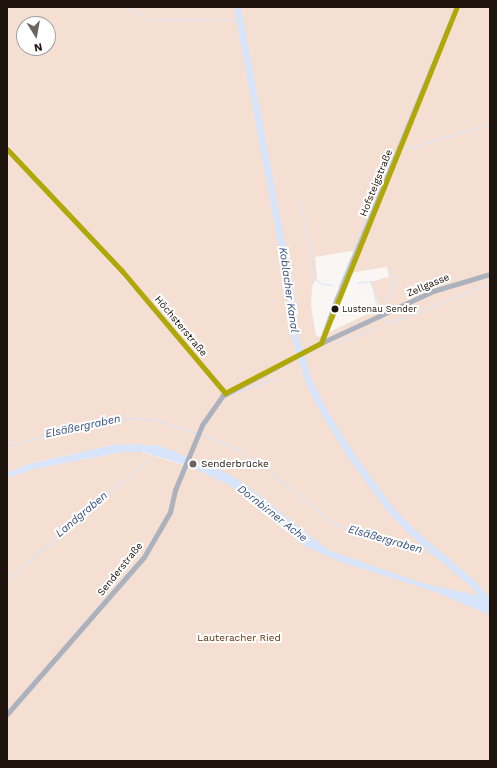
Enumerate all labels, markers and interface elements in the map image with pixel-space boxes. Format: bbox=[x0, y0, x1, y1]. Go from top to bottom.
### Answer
north arrow bbox=[16, 16, 56, 56]
text: N bbox=[33, 40, 43, 54]
street label: Hofsteigstraße bbox=[357, 148, 395, 218]
water label: Koblacher Kanal bbox=[275, 246, 301, 334]
street label: Zellgasse bbox=[405, 271, 451, 299]
street label: Höchsterstraße bbox=[152, 293, 210, 359]
marker: Lustenau Sender bbox=[330, 304, 340, 314]
place label: Lustenau Sender bbox=[342, 304, 417, 314]
water label: Elsäßergraben bbox=[44, 413, 122, 441]
place label: Senderbrücke bbox=[201, 458, 269, 470]
marker: Senderbrücke bbox=[188, 459, 198, 469]
water label: Dornbirner Ache bbox=[234, 482, 310, 546]
water label: Landgraben bbox=[53, 490, 111, 540]
water label: Elsäßergraben bbox=[346, 523, 424, 557]
street label: Senderstraße bbox=[95, 540, 145, 598]
park label: Lauteracher Ried bbox=[197, 632, 281, 644]

